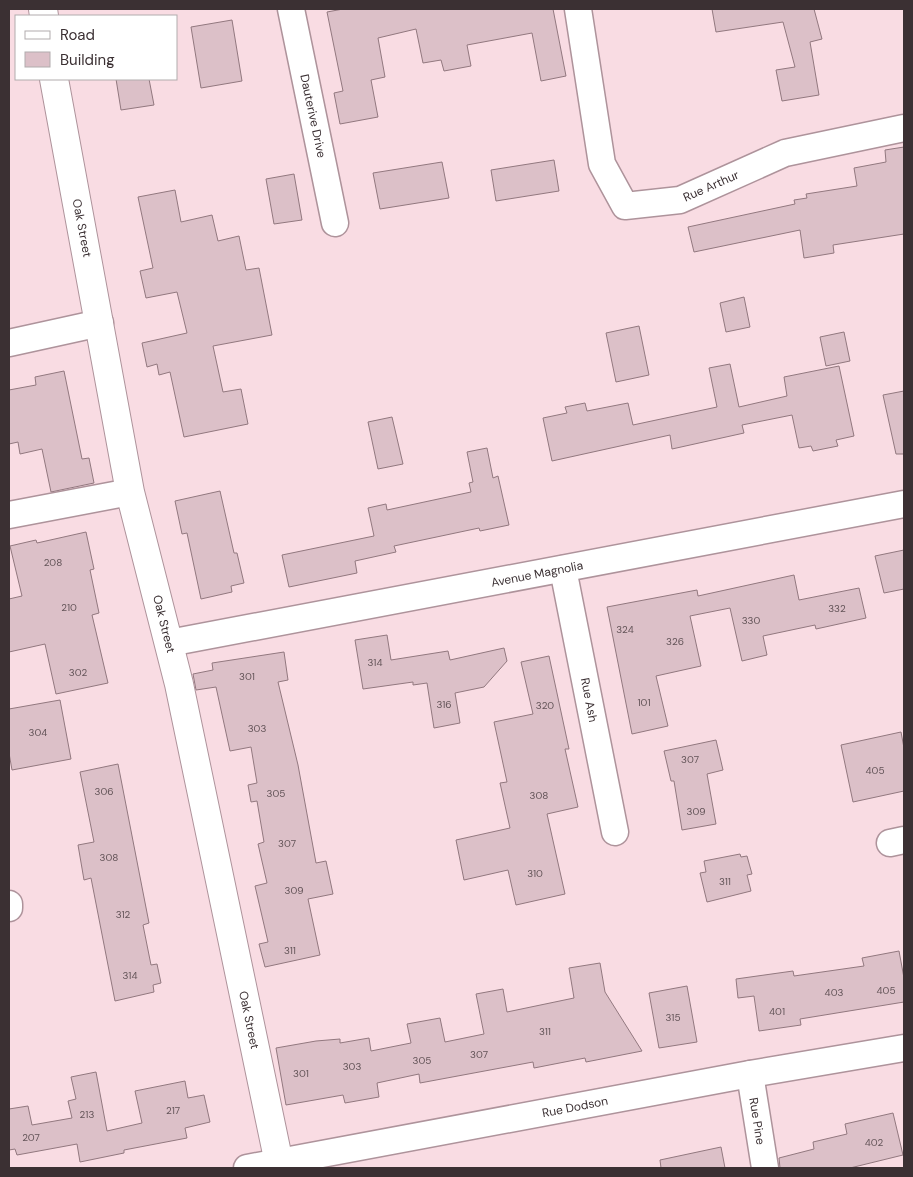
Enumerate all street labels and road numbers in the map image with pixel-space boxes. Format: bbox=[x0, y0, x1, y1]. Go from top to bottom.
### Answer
street label: Dauterive Drive bbox=[296, 73, 330, 159]
street label: Rue Arthur bbox=[681, 166, 742, 205]
street label: Oak Street bbox=[69, 197, 96, 259]
street label: Avenue Magnolia bbox=[490, 557, 584, 591]
street label: Oak Street bbox=[149, 593, 179, 655]
street label: Rue Ash bbox=[577, 676, 601, 724]
street label: Oak Street bbox=[235, 989, 263, 1051]
street label: Rue Dodson bbox=[541, 1093, 609, 1121]
street label: Rue Pine bbox=[745, 1096, 769, 1146]

